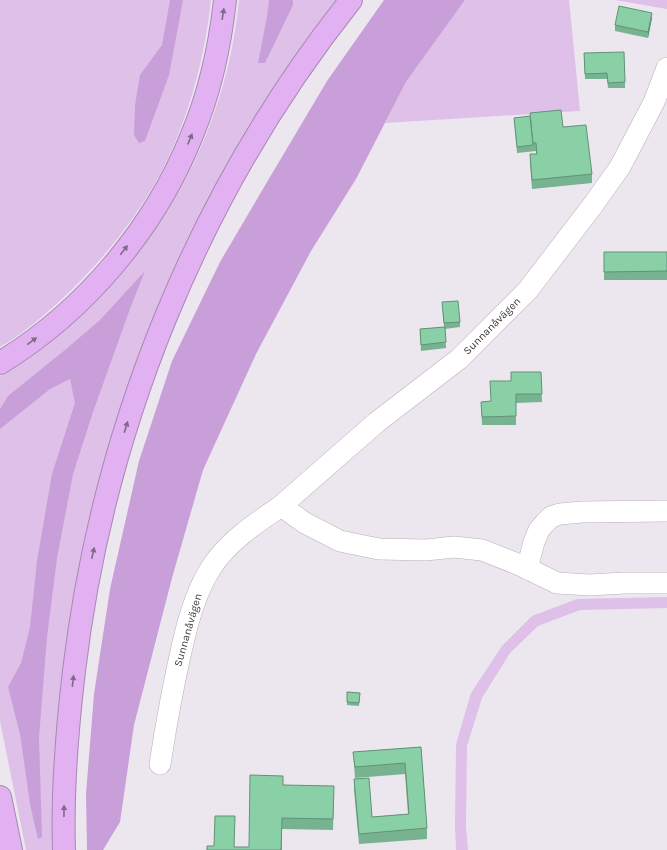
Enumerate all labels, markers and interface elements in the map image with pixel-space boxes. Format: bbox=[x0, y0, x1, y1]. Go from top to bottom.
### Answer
one-way arrow bbox=[220, 7, 226, 20]
one-way arrow bbox=[188, 132, 194, 144]
one-way arrow bbox=[120, 245, 129, 256]
street label: Sunnanåvägen bbox=[461, 295, 523, 357]
one-way arrow bbox=[27, 337, 38, 345]
one-way arrow bbox=[123, 421, 129, 433]
one-way arrow bbox=[90, 547, 96, 559]
street label: Sunnanåvägen bbox=[171, 592, 205, 668]
one-way arrow bbox=[69, 675, 76, 687]
one-way arrow bbox=[61, 804, 67, 817]

